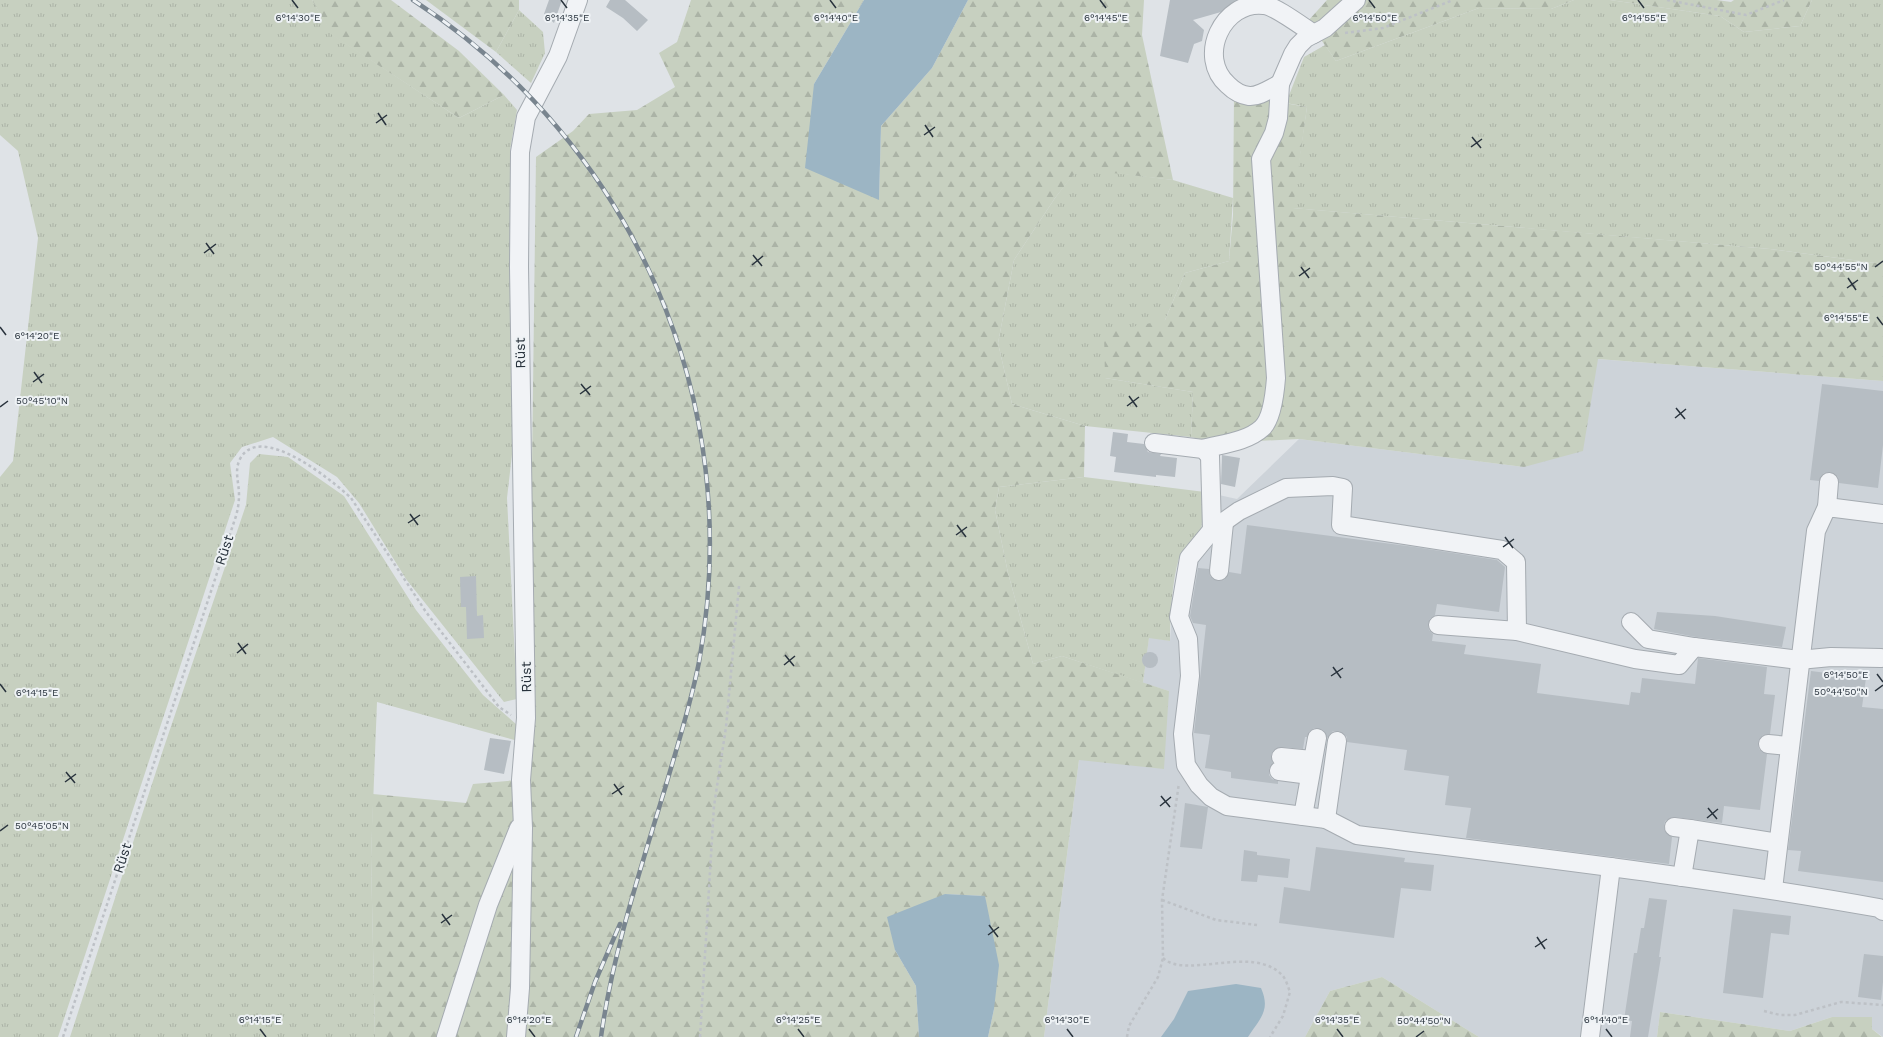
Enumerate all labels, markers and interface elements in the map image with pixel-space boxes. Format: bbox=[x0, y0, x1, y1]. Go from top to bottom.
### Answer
text: 6°14'30"E bbox=[276, 12, 321, 23]
text: 6°14'35"E bbox=[545, 12, 589, 23]
text: 6°14'40"E bbox=[814, 12, 858, 23]
text: 6°14'45"E bbox=[1084, 12, 1128, 23]
text: 6°14'50"E bbox=[1353, 12, 1397, 23]
text: 6°14'55"E bbox=[1622, 12, 1666, 23]
text: 50°44'55"N bbox=[1814, 261, 1868, 272]
text: 6°14'55"E bbox=[1824, 312, 1868, 323]
text: 6°14'20"E bbox=[15, 330, 60, 341]
street label: Rüst bbox=[512, 337, 528, 369]
text: 50°45'10"N bbox=[16, 395, 68, 406]
street label: Rüst bbox=[212, 533, 236, 567]
street label: Rüst bbox=[518, 661, 534, 693]
text: 6°14'50"E bbox=[1824, 669, 1868, 680]
text: 50°44'50"N bbox=[1814, 686, 1868, 697]
text: 6°14'15"E bbox=[16, 687, 58, 698]
text: 50°45'05"N bbox=[15, 820, 69, 831]
street label: Rüst bbox=[110, 841, 134, 875]
text: 6°14'15"E bbox=[239, 1014, 281, 1025]
text: 6°14'20"E bbox=[507, 1014, 552, 1025]
text: 6°14'25"E bbox=[776, 1014, 820, 1025]
text: 6°14'30"E bbox=[1045, 1014, 1090, 1025]
text: 6°14'35"E bbox=[1315, 1014, 1359, 1025]
text: 6°14'40"E bbox=[1584, 1014, 1628, 1025]
text: 50°44'50"N bbox=[1397, 1015, 1451, 1026]

